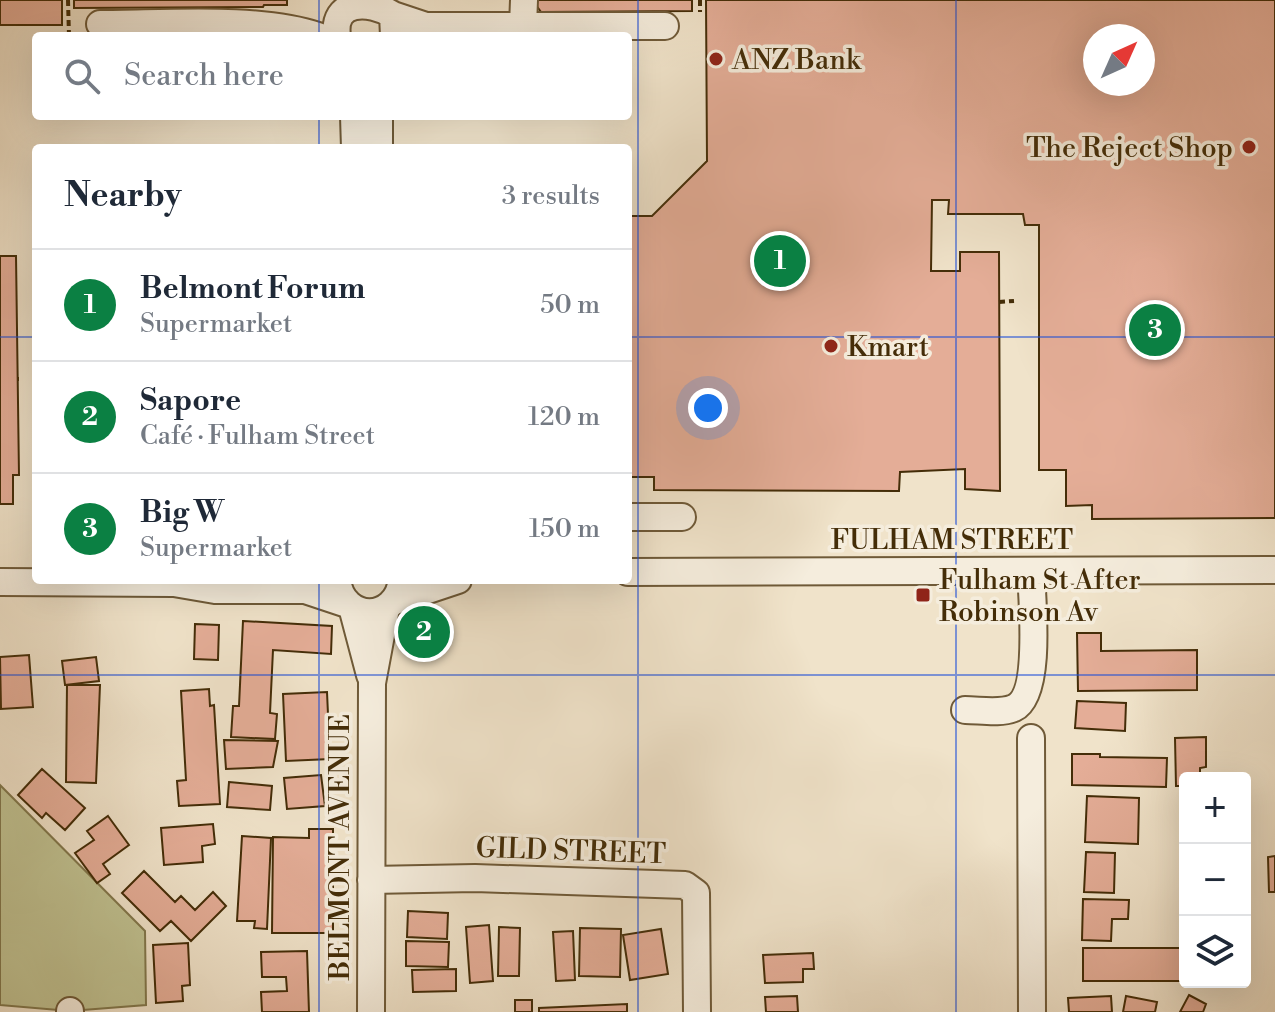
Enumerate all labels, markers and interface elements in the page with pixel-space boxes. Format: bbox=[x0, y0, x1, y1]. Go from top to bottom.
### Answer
north arrow bbox=[1083, 24, 1155, 96]
search box bbox=[32, 32, 632, 120]
place label: ANZ Bank bbox=[731, 43, 862, 78]
marker: ANZ Bank bbox=[707, 50, 725, 68]
icon: search bbox=[60, 54, 104, 98]
text: Search here bbox=[124, 57, 284, 95]
place label: The Reject Shop bbox=[1026, 131, 1233, 166]
marker: The Reject Shop bbox=[1240, 138, 1258, 156]
text: Nearby bbox=[64, 175, 182, 217]
text: 3 results bbox=[502, 180, 600, 212]
pin: 1 bbox=[754, 231, 806, 291]
text: Belmont Forum bbox=[140, 270, 365, 308]
text: 1 bbox=[84, 289, 96, 321]
text: 50 m bbox=[540, 289, 600, 321]
pin: 3 bbox=[1129, 300, 1181, 360]
text: Supermarket bbox=[140, 308, 292, 340]
place label: Kmart bbox=[847, 330, 929, 365]
marker: Kmart bbox=[822, 337, 840, 355]
text: Sapore bbox=[140, 382, 241, 420]
your location bbox=[688, 388, 728, 428]
text: 2 bbox=[82, 401, 98, 433]
text: 120 m bbox=[528, 401, 600, 433]
text: Café · Fulham Street bbox=[140, 420, 375, 452]
text: Big W bbox=[140, 494, 224, 532]
text: 3 bbox=[82, 513, 98, 545]
text: 150 m bbox=[529, 513, 600, 545]
street label: FULHAM STREET bbox=[831, 523, 1073, 558]
text: Supermarket bbox=[140, 532, 292, 564]
place label: Fulham St After Robinson Av bbox=[939, 563, 1141, 630]
marker: Fulham St After Robinson Av bbox=[914, 586, 932, 604]
pin: 2 bbox=[398, 602, 450, 662]
street label: BELMONT AVENUE bbox=[323, 714, 358, 981]
map controls bbox=[1179, 772, 1251, 988]
button: + bbox=[1179, 772, 1251, 844]
street label: GILD STREET bbox=[475, 831, 667, 872]
button: − bbox=[1179, 844, 1251, 916]
button: layers bbox=[1179, 916, 1251, 988]

